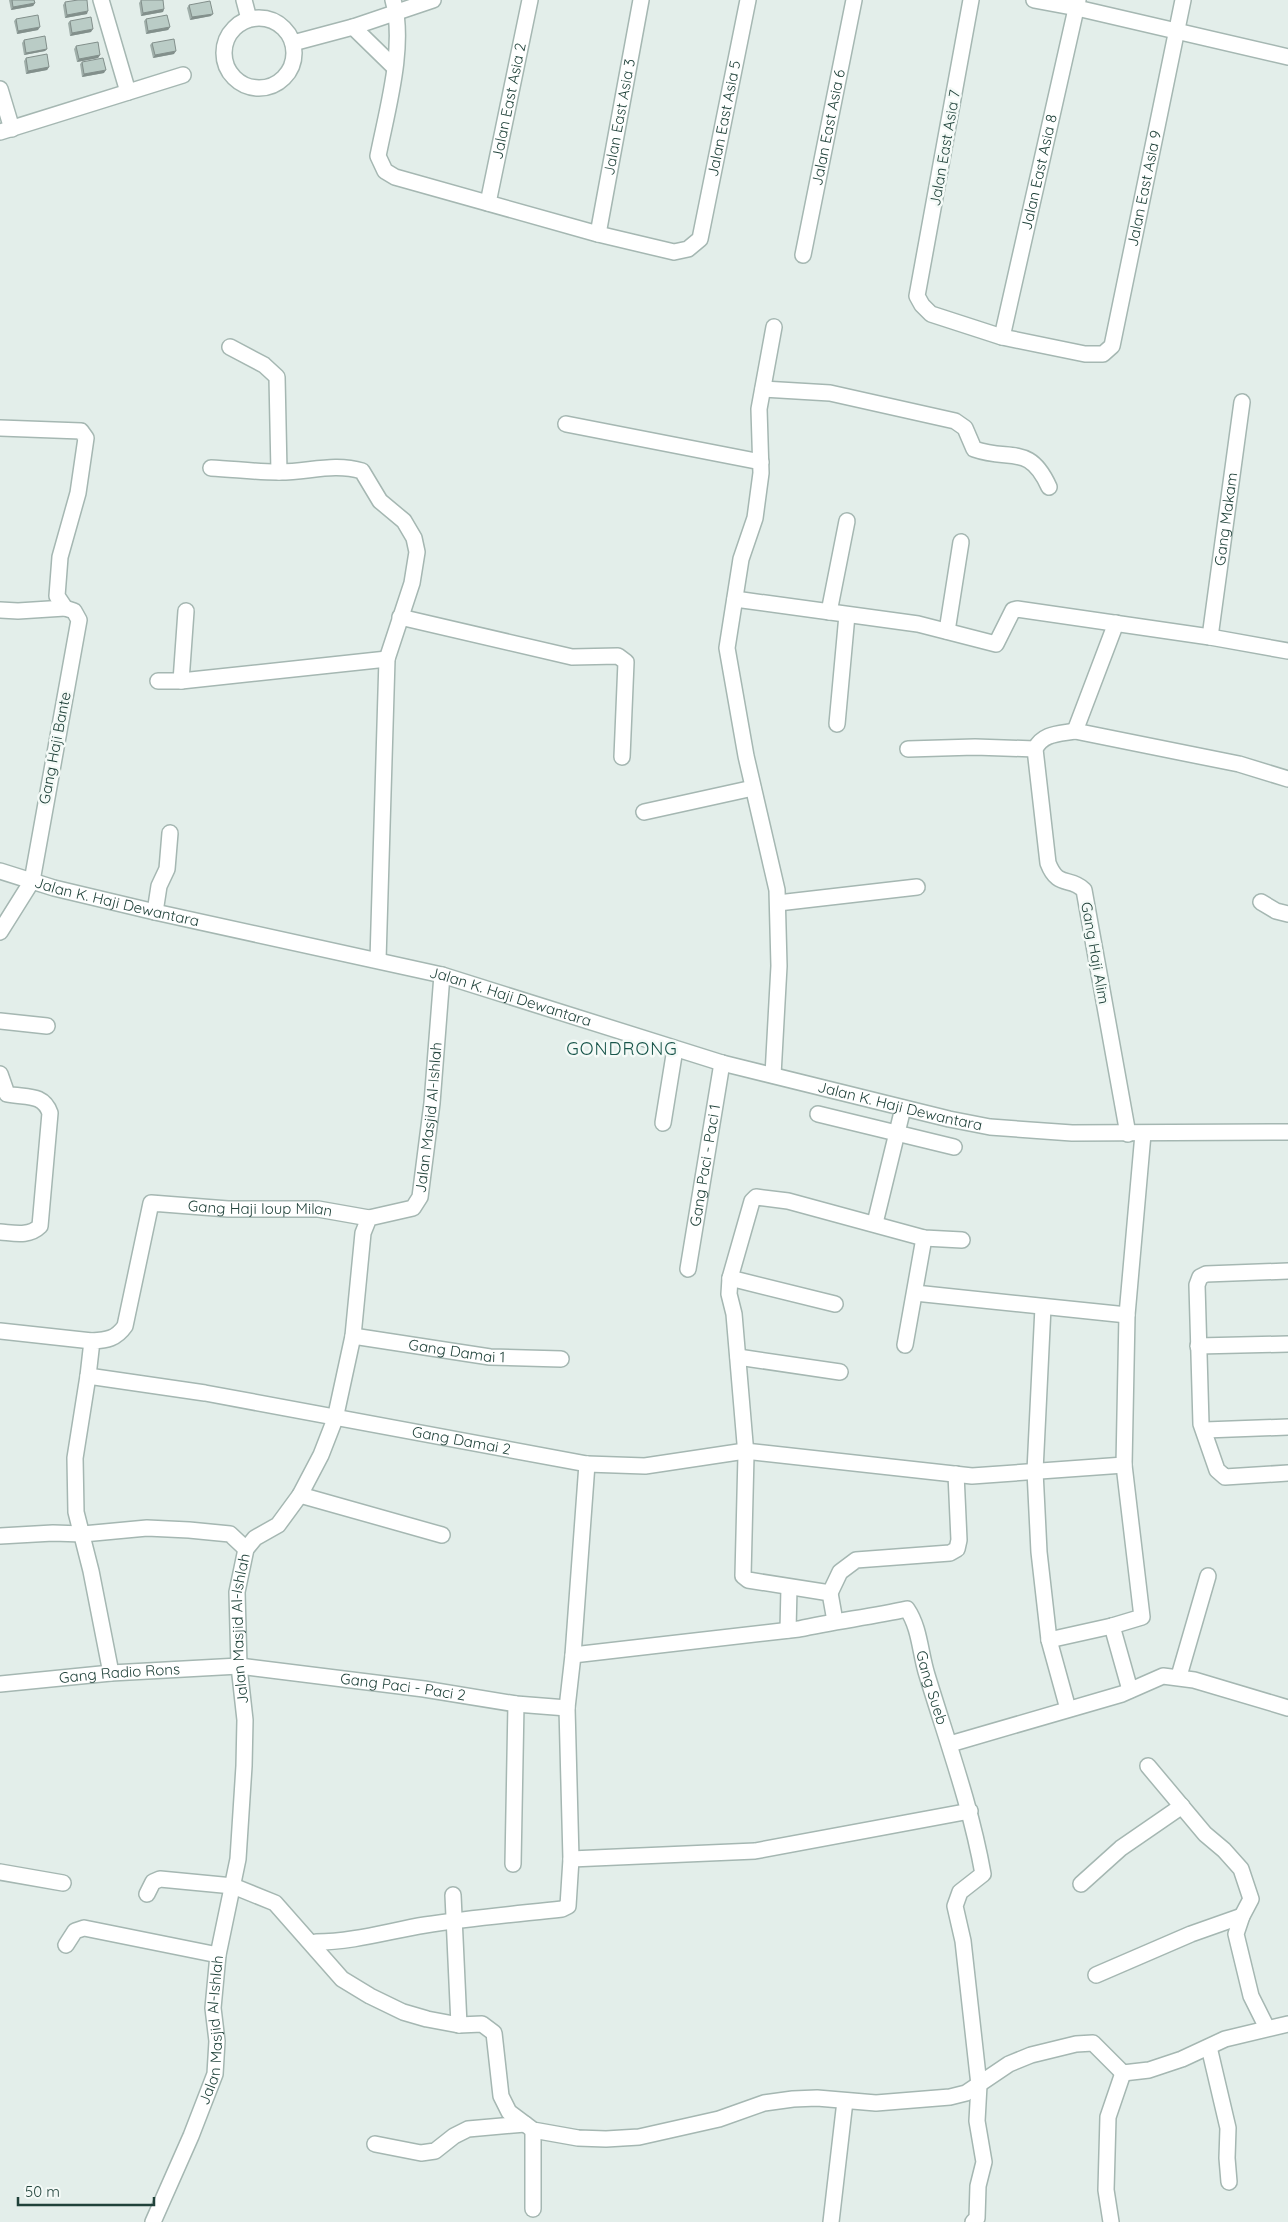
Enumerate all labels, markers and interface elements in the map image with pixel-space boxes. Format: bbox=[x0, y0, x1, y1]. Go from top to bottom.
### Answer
street label: Jalan East Asia 2 bbox=[487, 41, 530, 161]
street label: Jalan East Asia 3 bbox=[599, 57, 639, 177]
street label: Jalan East Asia 5 bbox=[703, 59, 745, 178]
street label: Jalan East Asia 6 bbox=[807, 68, 849, 187]
street label: Jalan East Asia 7 bbox=[925, 88, 964, 207]
street label: Jalan East Asia 8 bbox=[1016, 112, 1061, 232]
street label: Jalan East Asia 9 bbox=[1123, 129, 1165, 248]
street label: Gang Makam bbox=[1210, 471, 1241, 567]
street label: Gang Haji Bante bbox=[34, 690, 75, 806]
street label: Jalan K. Haji Dewantara bbox=[32, 872, 201, 930]
street label: Gang Haji Alim bbox=[1077, 900, 1114, 1005]
street label: Jalan K. Haji Dewantara bbox=[428, 963, 594, 1030]
district label: GONDRONG bbox=[566, 1037, 678, 1060]
street label: Jalan Masjid Al-Ishlah bbox=[411, 1041, 446, 1194]
street label: Jalan K. Haji Dewantara bbox=[816, 1077, 984, 1134]
street label: Gang Paci - Paci 1 bbox=[685, 1103, 724, 1228]
street label: Gang Haji Ioup Milan bbox=[187, 1196, 334, 1220]
street label: Gang Damai 1 bbox=[407, 1335, 505, 1366]
street label: Gang Damai 2 bbox=[410, 1422, 512, 1459]
street label: Jalan Masjid Al-Ishlah bbox=[227, 1552, 254, 1705]
street label: Gang Sueb bbox=[912, 1649, 952, 1727]
street label: Gang Radio Rons bbox=[58, 1659, 181, 1687]
street label: Gang Paci - Paci 2 bbox=[339, 1669, 467, 1705]
street label: Jalan Masjid Al-Ishlah bbox=[194, 1954, 227, 2107]
scale bar bbox=[18, 2174, 154, 2206]
text: 50 m bbox=[25, 2182, 60, 2201]

